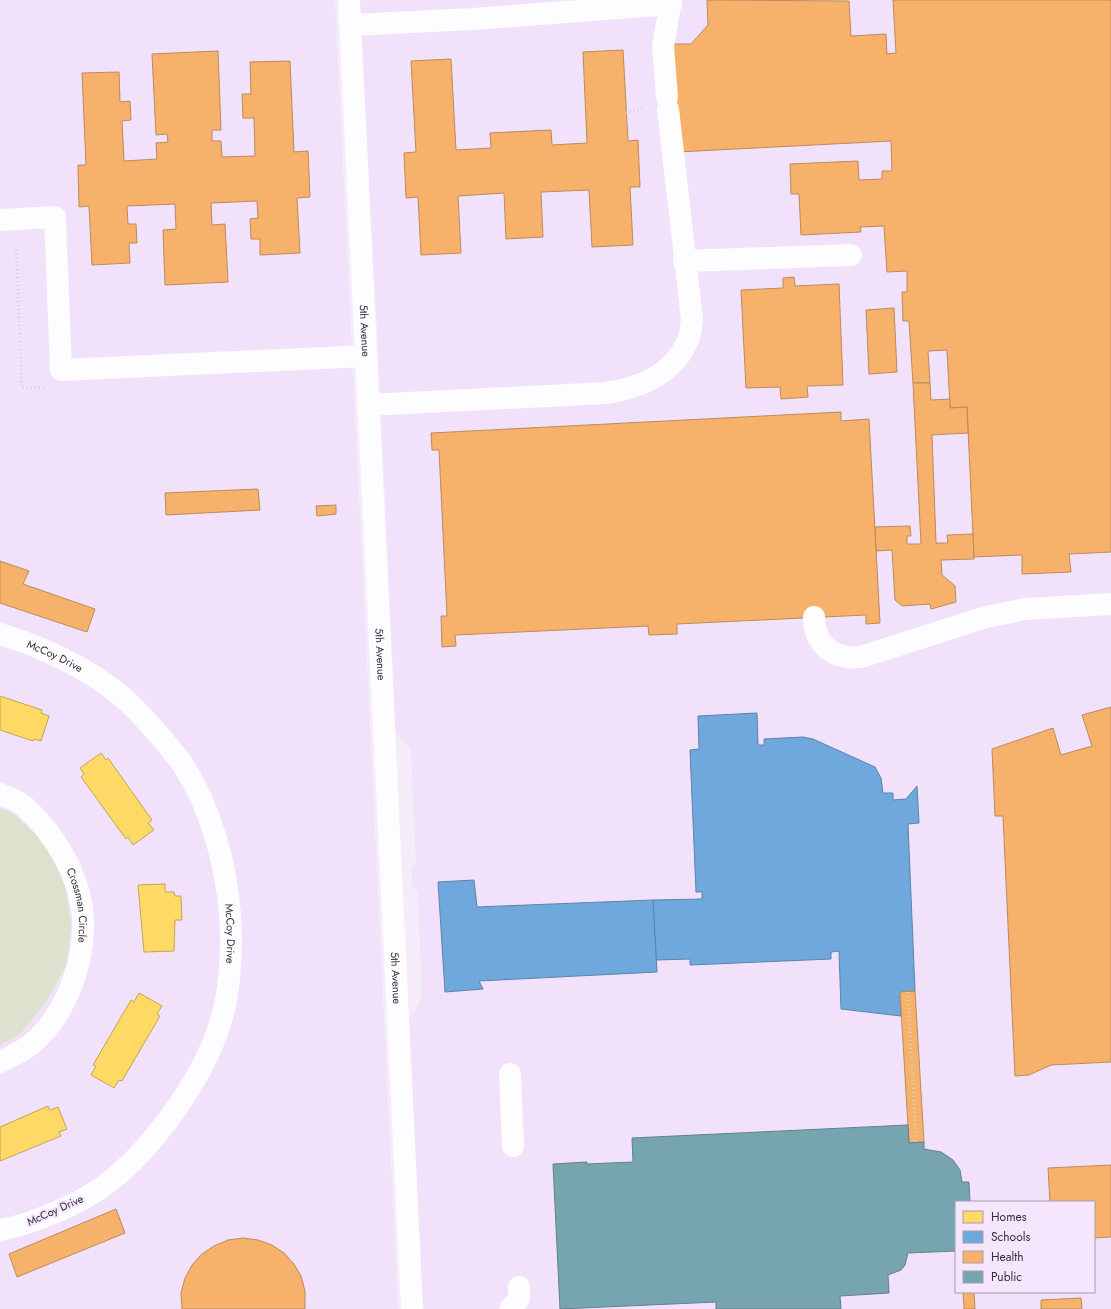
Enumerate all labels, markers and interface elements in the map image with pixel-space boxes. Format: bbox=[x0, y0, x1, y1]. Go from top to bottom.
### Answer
street label: 5th Avenue bbox=[356, 304, 374, 357]
street label: 5th Avenue bbox=[371, 628, 390, 681]
street label: McCoy Drive bbox=[24, 636, 86, 676]
street label: Crossman Circle bbox=[63, 865, 91, 944]
street label: McCoy Drive bbox=[221, 903, 239, 964]
street label: 5th Avenue bbox=[387, 951, 405, 1005]
street label: McCoy Drive bbox=[24, 1190, 86, 1230]
legend bbox=[955, 1201, 1095, 1293]
text: Homes bbox=[991, 1208, 1027, 1226]
text: Schools bbox=[991, 1228, 1030, 1246]
text: Health bbox=[991, 1248, 1023, 1266]
text: Public bbox=[991, 1268, 1022, 1286]

